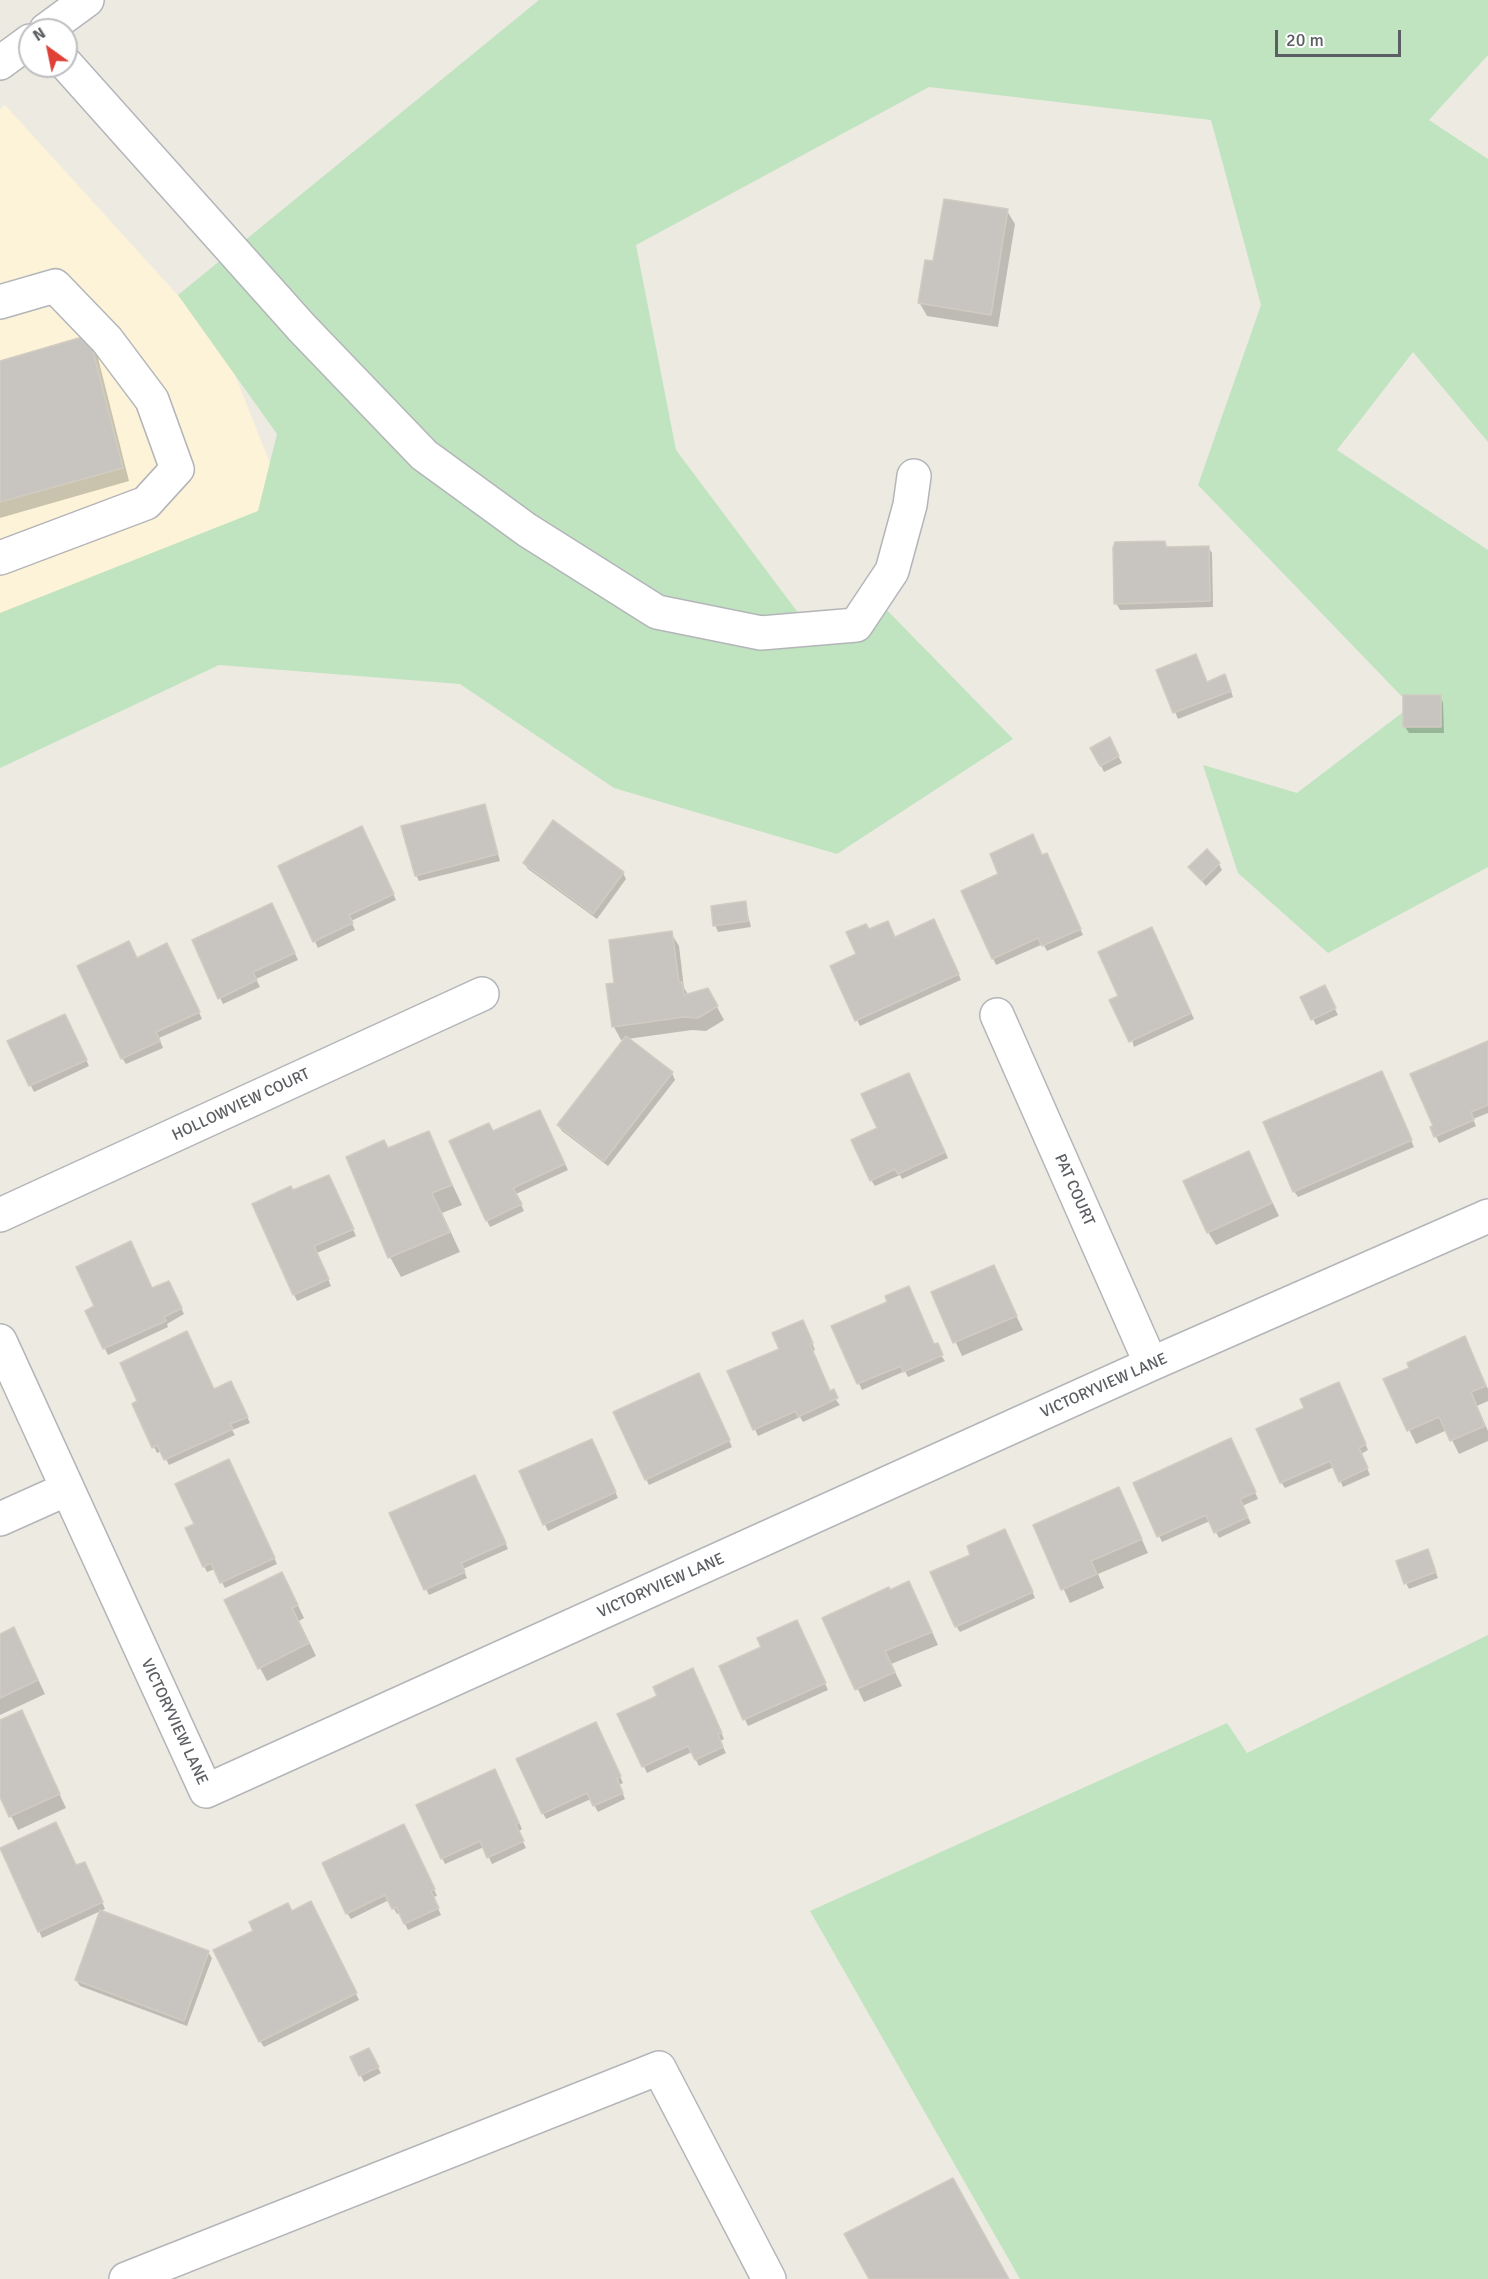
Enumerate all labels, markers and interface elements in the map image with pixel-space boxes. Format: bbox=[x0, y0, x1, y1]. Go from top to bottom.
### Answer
north arrow bbox=[18, 18, 78, 78]
scale bar bbox=[1278, 18, 1404, 56]
text: N bbox=[29, 23, 49, 46]
text: 20 m bbox=[1286, 29, 1324, 51]
street label: HOLLOWVIEW COURT bbox=[169, 1065, 313, 1145]
street label: PAT COURT bbox=[1050, 1151, 1098, 1229]
street label: VICTORYVIEW LANE bbox=[1038, 1349, 1170, 1423]
street label: VICTORYVIEW LANE bbox=[595, 1549, 727, 1623]
street label: VICTORYVIEW LANE bbox=[136, 1656, 212, 1788]

